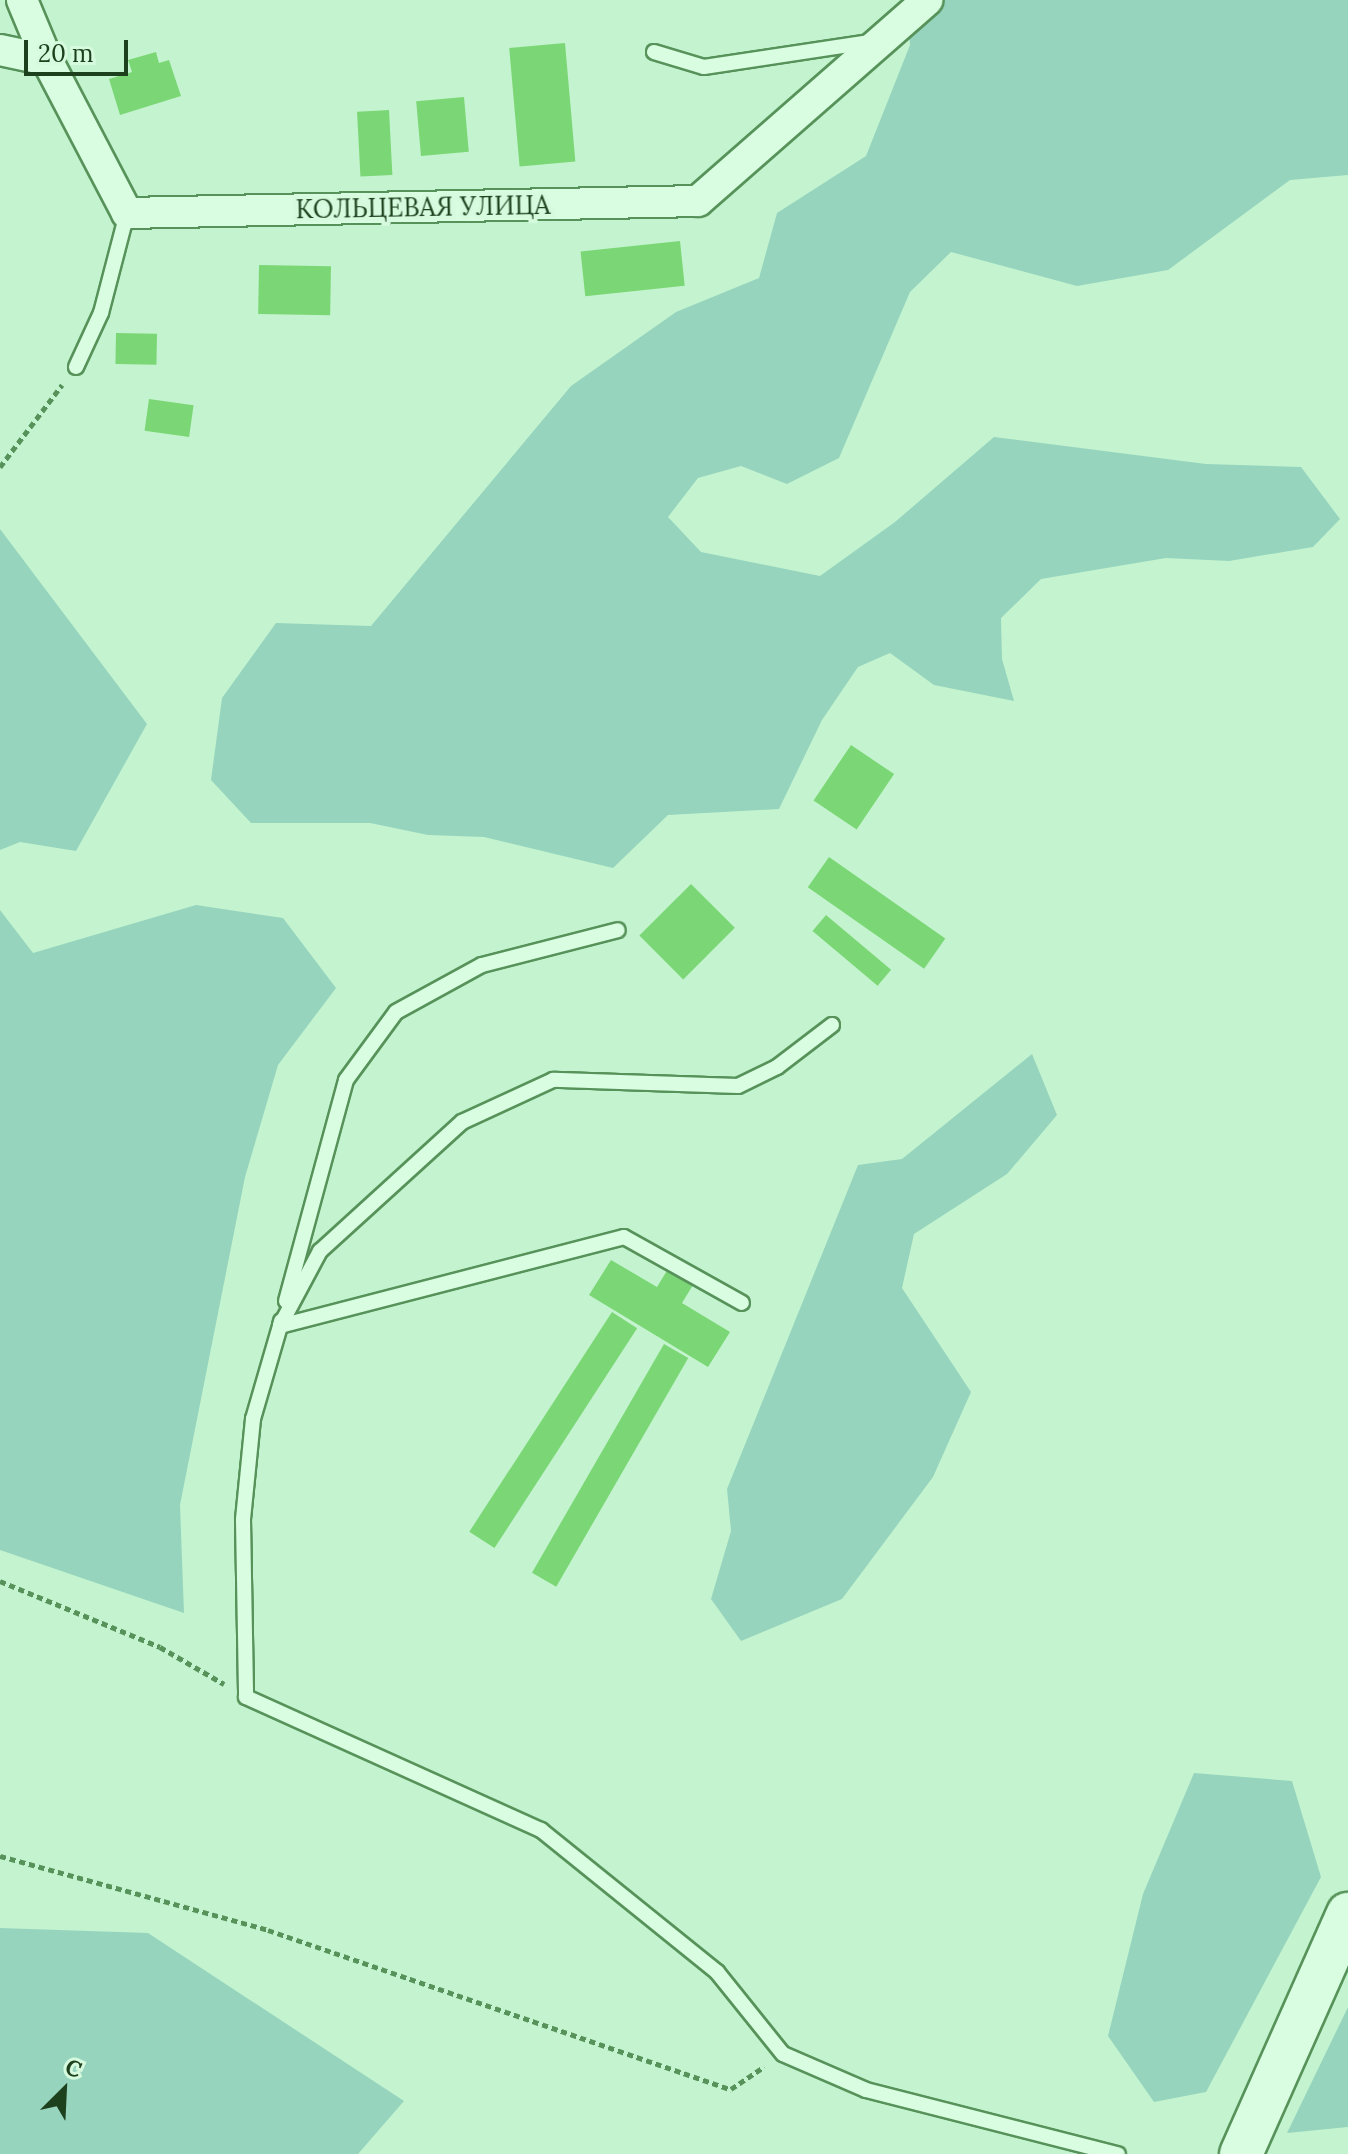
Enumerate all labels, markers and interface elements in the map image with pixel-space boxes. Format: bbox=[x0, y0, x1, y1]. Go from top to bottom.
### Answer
scale bar bbox=[28, 24, 132, 74]
text: 20 m bbox=[38, 38, 94, 69]
street label: КОЛЬЦЕВАЯ УЛИЦА bbox=[295, 189, 551, 225]
north arrow bbox=[24, 2050, 104, 2130]
text: С bbox=[61, 2052, 86, 2084]

